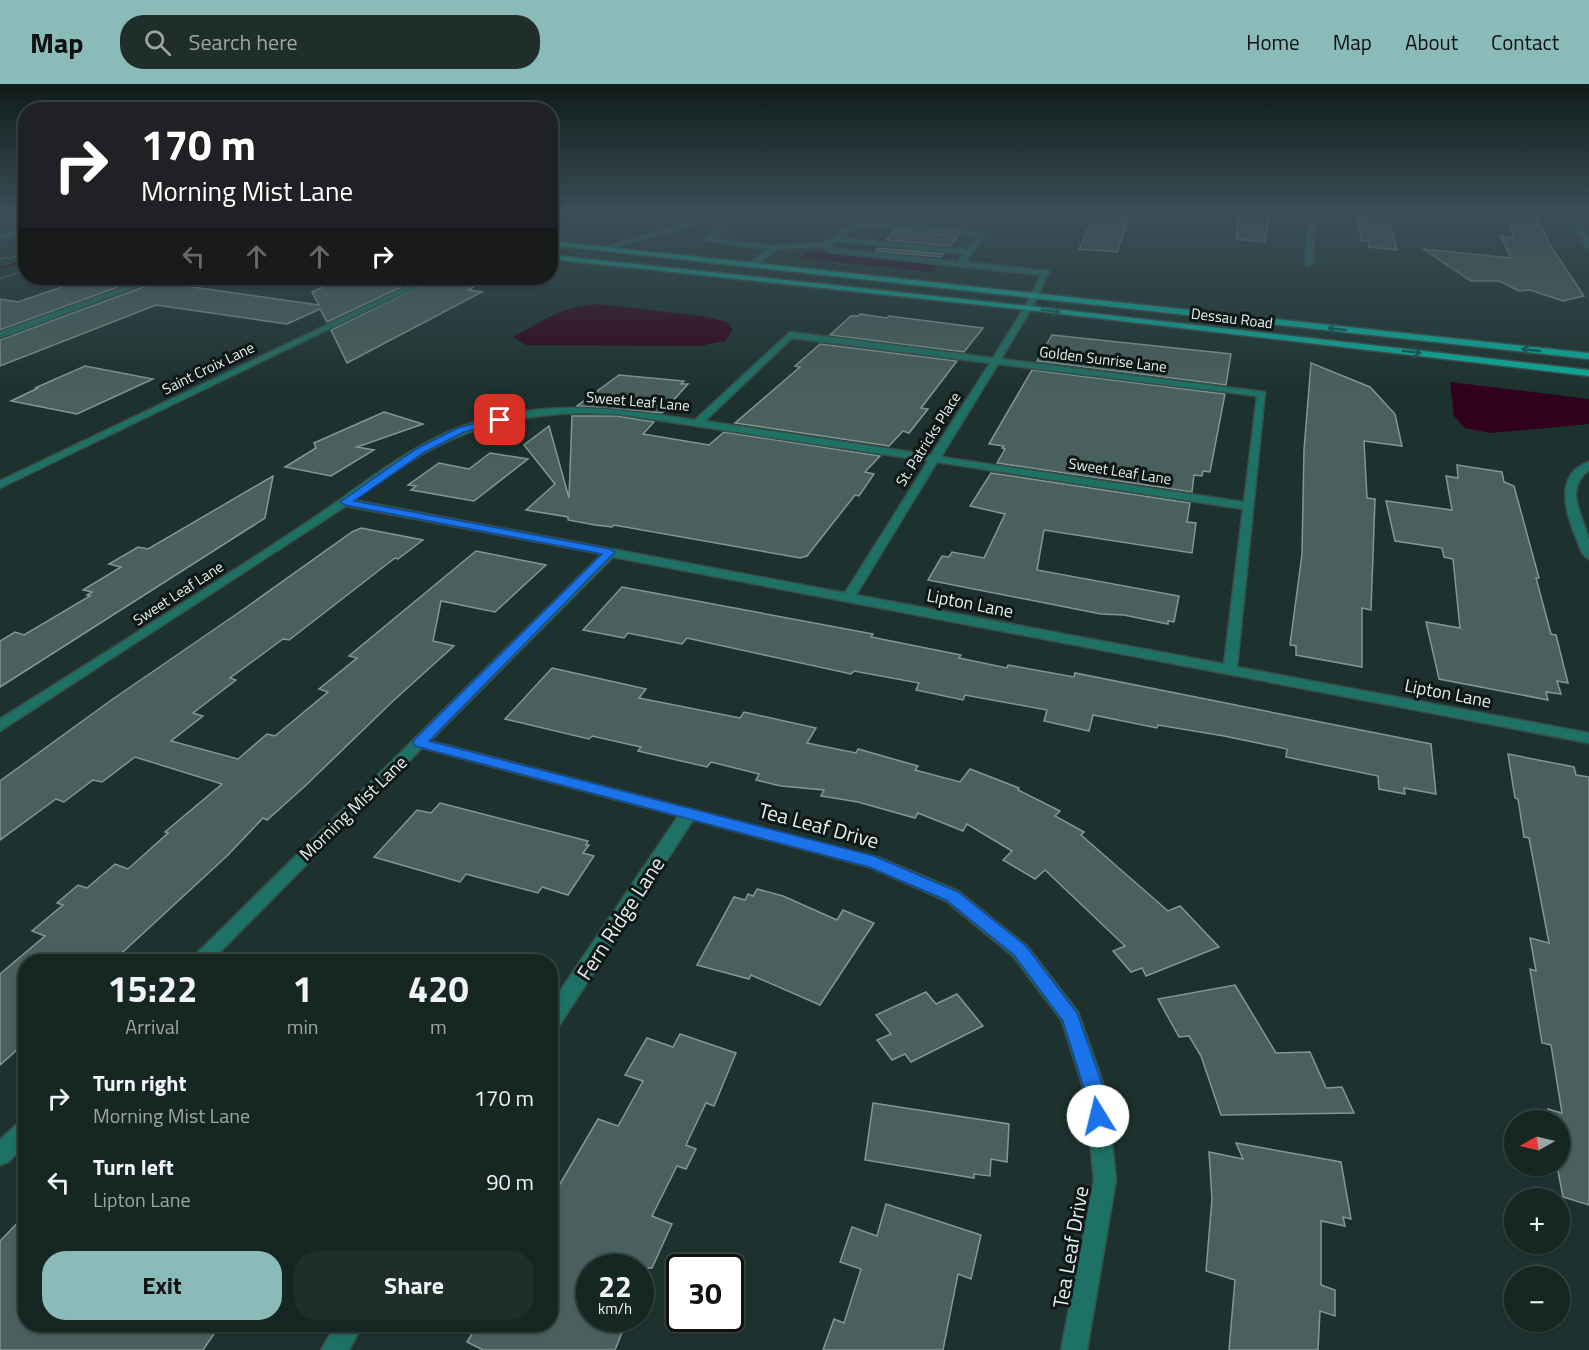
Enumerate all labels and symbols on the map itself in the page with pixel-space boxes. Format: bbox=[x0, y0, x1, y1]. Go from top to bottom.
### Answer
street label: Dessau Road bbox=[1190, 302, 1274, 334]
one-way arrow bbox=[1041, 306, 1061, 317]
one-way arrow bbox=[1328, 323, 1347, 334]
street label: Saint Croix Lane bbox=[158, 336, 258, 400]
street label: Golden Sunrise Lane bbox=[1038, 340, 1168, 378]
one-way arrow bbox=[1521, 344, 1541, 355]
one-way arrow bbox=[1401, 347, 1421, 358]
street label: Sweet Leaf Lane bbox=[585, 385, 691, 417]
street label: St. Patricks Place bbox=[890, 387, 966, 491]
pin bbox=[474, 394, 525, 445]
street label: Sweet Leaf Lane bbox=[1067, 452, 1173, 490]
street label: Sweet Leaf Lane bbox=[128, 555, 228, 631]
street label: Lipton Lane bbox=[924, 581, 1016, 625]
street label: Lipton Lane bbox=[1402, 671, 1494, 715]
street label: Morning Mist Lane bbox=[293, 749, 413, 867]
street label: Tea Leaf Drive bbox=[755, 794, 883, 856]
street label: Fern Ridge Lane bbox=[568, 850, 672, 986]
position arrow bbox=[1066, 1084, 1130, 1148]
north arrow bbox=[1504, 1110, 1570, 1176]
street label: Tea Leaf Drive bbox=[1044, 1183, 1096, 1311]
speed limit sign: 30 bbox=[666, 1254, 744, 1332]

